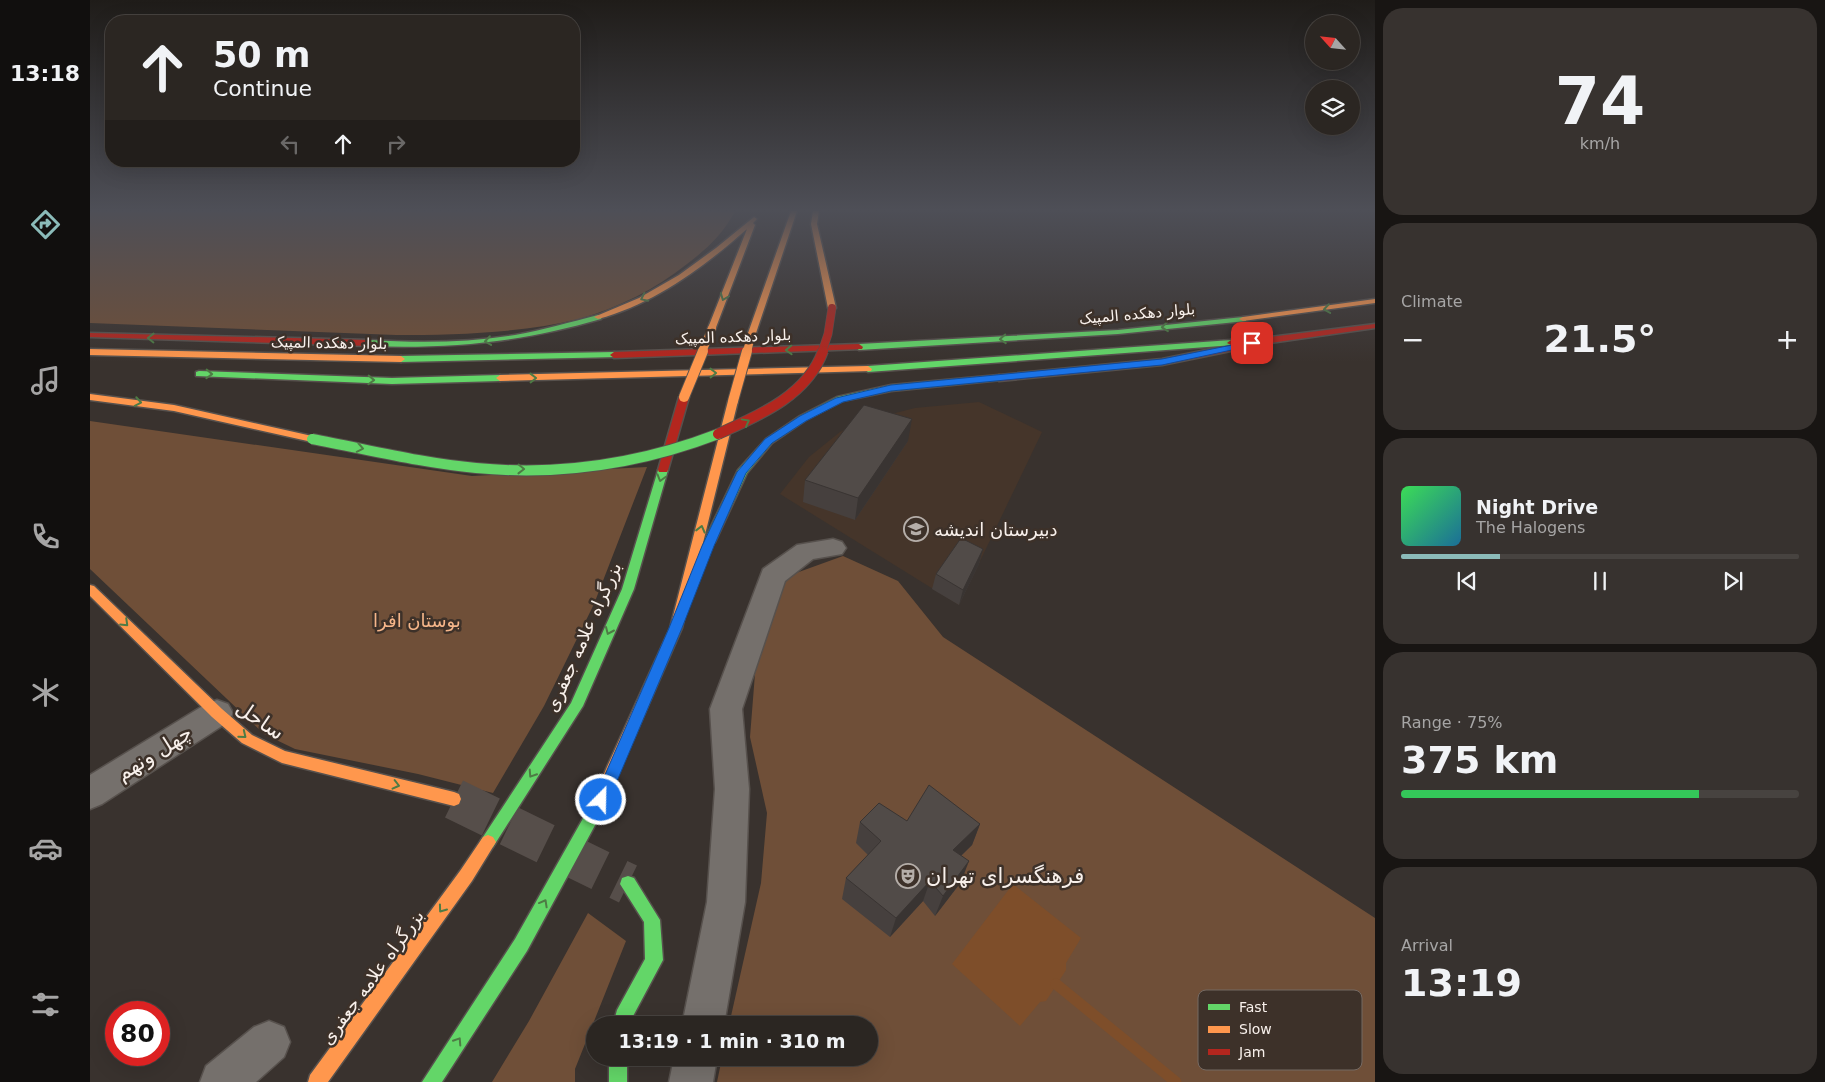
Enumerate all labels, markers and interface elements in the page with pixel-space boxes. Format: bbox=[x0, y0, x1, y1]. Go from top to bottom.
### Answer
north arrow bbox=[1305, 15, 1360, 70]
map controls bbox=[1305, 15, 1360, 135]
icon: ahead bbox=[130, 35, 195, 100]
text: 50 m bbox=[213, 35, 310, 75]
text: 13:18 bbox=[10, 61, 80, 86]
text: 74 bbox=[1555, 64, 1645, 139]
text: Continue bbox=[213, 76, 312, 101]
button: layers bbox=[1305, 80, 1360, 135]
icon: left bbox=[276, 130, 304, 158]
icon: ahead bbox=[329, 130, 357, 158]
icon: right bbox=[382, 130, 410, 158]
text: km/h bbox=[1580, 134, 1620, 153]
icon: directions bbox=[28, 207, 63, 242]
one-way arrow bbox=[640, 292, 649, 302]
one-way arrow bbox=[720, 292, 730, 301]
text: Climate bbox=[1401, 292, 1463, 311]
street label: بلوار دهکده المپیک bbox=[1078, 300, 1196, 329]
one-way arrow bbox=[1322, 303, 1331, 313]
text: 21.5° bbox=[1544, 317, 1656, 361]
one-way arrow bbox=[1161, 321, 1169, 332]
pin bbox=[1231, 322, 1273, 364]
text: − bbox=[1401, 323, 1424, 356]
text: + bbox=[1776, 323, 1799, 356]
street label: بلوار دهکده المپیک bbox=[675, 326, 791, 349]
icon: arrive bbox=[1238, 329, 1266, 357]
one-way arrow bbox=[146, 333, 154, 343]
street label: بلوار دهکده المپیک bbox=[271, 333, 387, 354]
one-way arrow bbox=[999, 334, 1007, 345]
one-way arrow bbox=[484, 335, 492, 345]
one-way arrow bbox=[784, 345, 792, 355]
icon: music bbox=[28, 363, 63, 398]
one-way arrow bbox=[710, 368, 718, 378]
one-way arrow bbox=[205, 369, 213, 379]
one-way arrow bbox=[530, 373, 538, 383]
one-way arrow bbox=[367, 375, 375, 386]
one-way arrow bbox=[134, 396, 143, 406]
one-way arrow bbox=[740, 418, 749, 428]
one-way arrow bbox=[356, 442, 365, 453]
one-way arrow bbox=[517, 464, 525, 475]
one-way arrow bbox=[656, 473, 666, 481]
text: Night Drive bbox=[1476, 496, 1598, 518]
school or university icon: دبیرستان اندیشه bbox=[903, 516, 929, 542]
text: The Halogens bbox=[1476, 518, 1585, 537]
icon: phone bbox=[28, 519, 63, 554]
place label: دبیرستان اندیشه bbox=[934, 519, 1058, 541]
one-way arrow bbox=[695, 525, 706, 534]
street label: بزرگراه علامه جعفری bbox=[541, 559, 626, 716]
icon: previous bbox=[1453, 567, 1481, 595]
icon: pause bbox=[1586, 567, 1614, 595]
icon: next bbox=[1719, 567, 1747, 595]
park label: بوستان افرا bbox=[373, 610, 461, 632]
one-way arrow bbox=[119, 617, 128, 626]
one-way arrow bbox=[605, 626, 616, 635]
icon: climate bbox=[28, 675, 63, 710]
street label: ساحل bbox=[231, 695, 289, 745]
text: Range · 75% bbox=[1401, 713, 1503, 732]
street label: چهل ونهم bbox=[112, 720, 197, 787]
one-way arrow bbox=[237, 729, 246, 738]
text: 375 km bbox=[1401, 738, 1558, 782]
one-way arrow bbox=[529, 768, 538, 778]
position arrow bbox=[574, 773, 626, 825]
one-way arrow bbox=[391, 779, 400, 790]
icon: car bbox=[28, 831, 63, 866]
theatre icon: فرهنگسرای تهران bbox=[895, 863, 921, 889]
place label: فرهنگسرای تهران bbox=[926, 864, 1084, 888]
one-way arrow bbox=[537, 900, 547, 909]
one-way arrow bbox=[440, 903, 448, 912]
street label: بزرگراه علامه جعفری bbox=[316, 905, 429, 1049]
text: Arrival bbox=[1401, 936, 1453, 955]
text: 13:19 bbox=[1401, 961, 1522, 1005]
icon: filters bbox=[28, 987, 63, 1022]
legend bbox=[1198, 990, 1362, 1070]
text: Fast bbox=[1239, 999, 1268, 1015]
speed limit sign: 80 bbox=[105, 1001, 170, 1066]
text: Slow bbox=[1239, 1021, 1272, 1037]
text: 13:19 · 1 min · 310 m bbox=[618, 1030, 846, 1052]
one-way arrow bbox=[451, 1038, 461, 1047]
text: Jam bbox=[1238, 1044, 1265, 1060]

